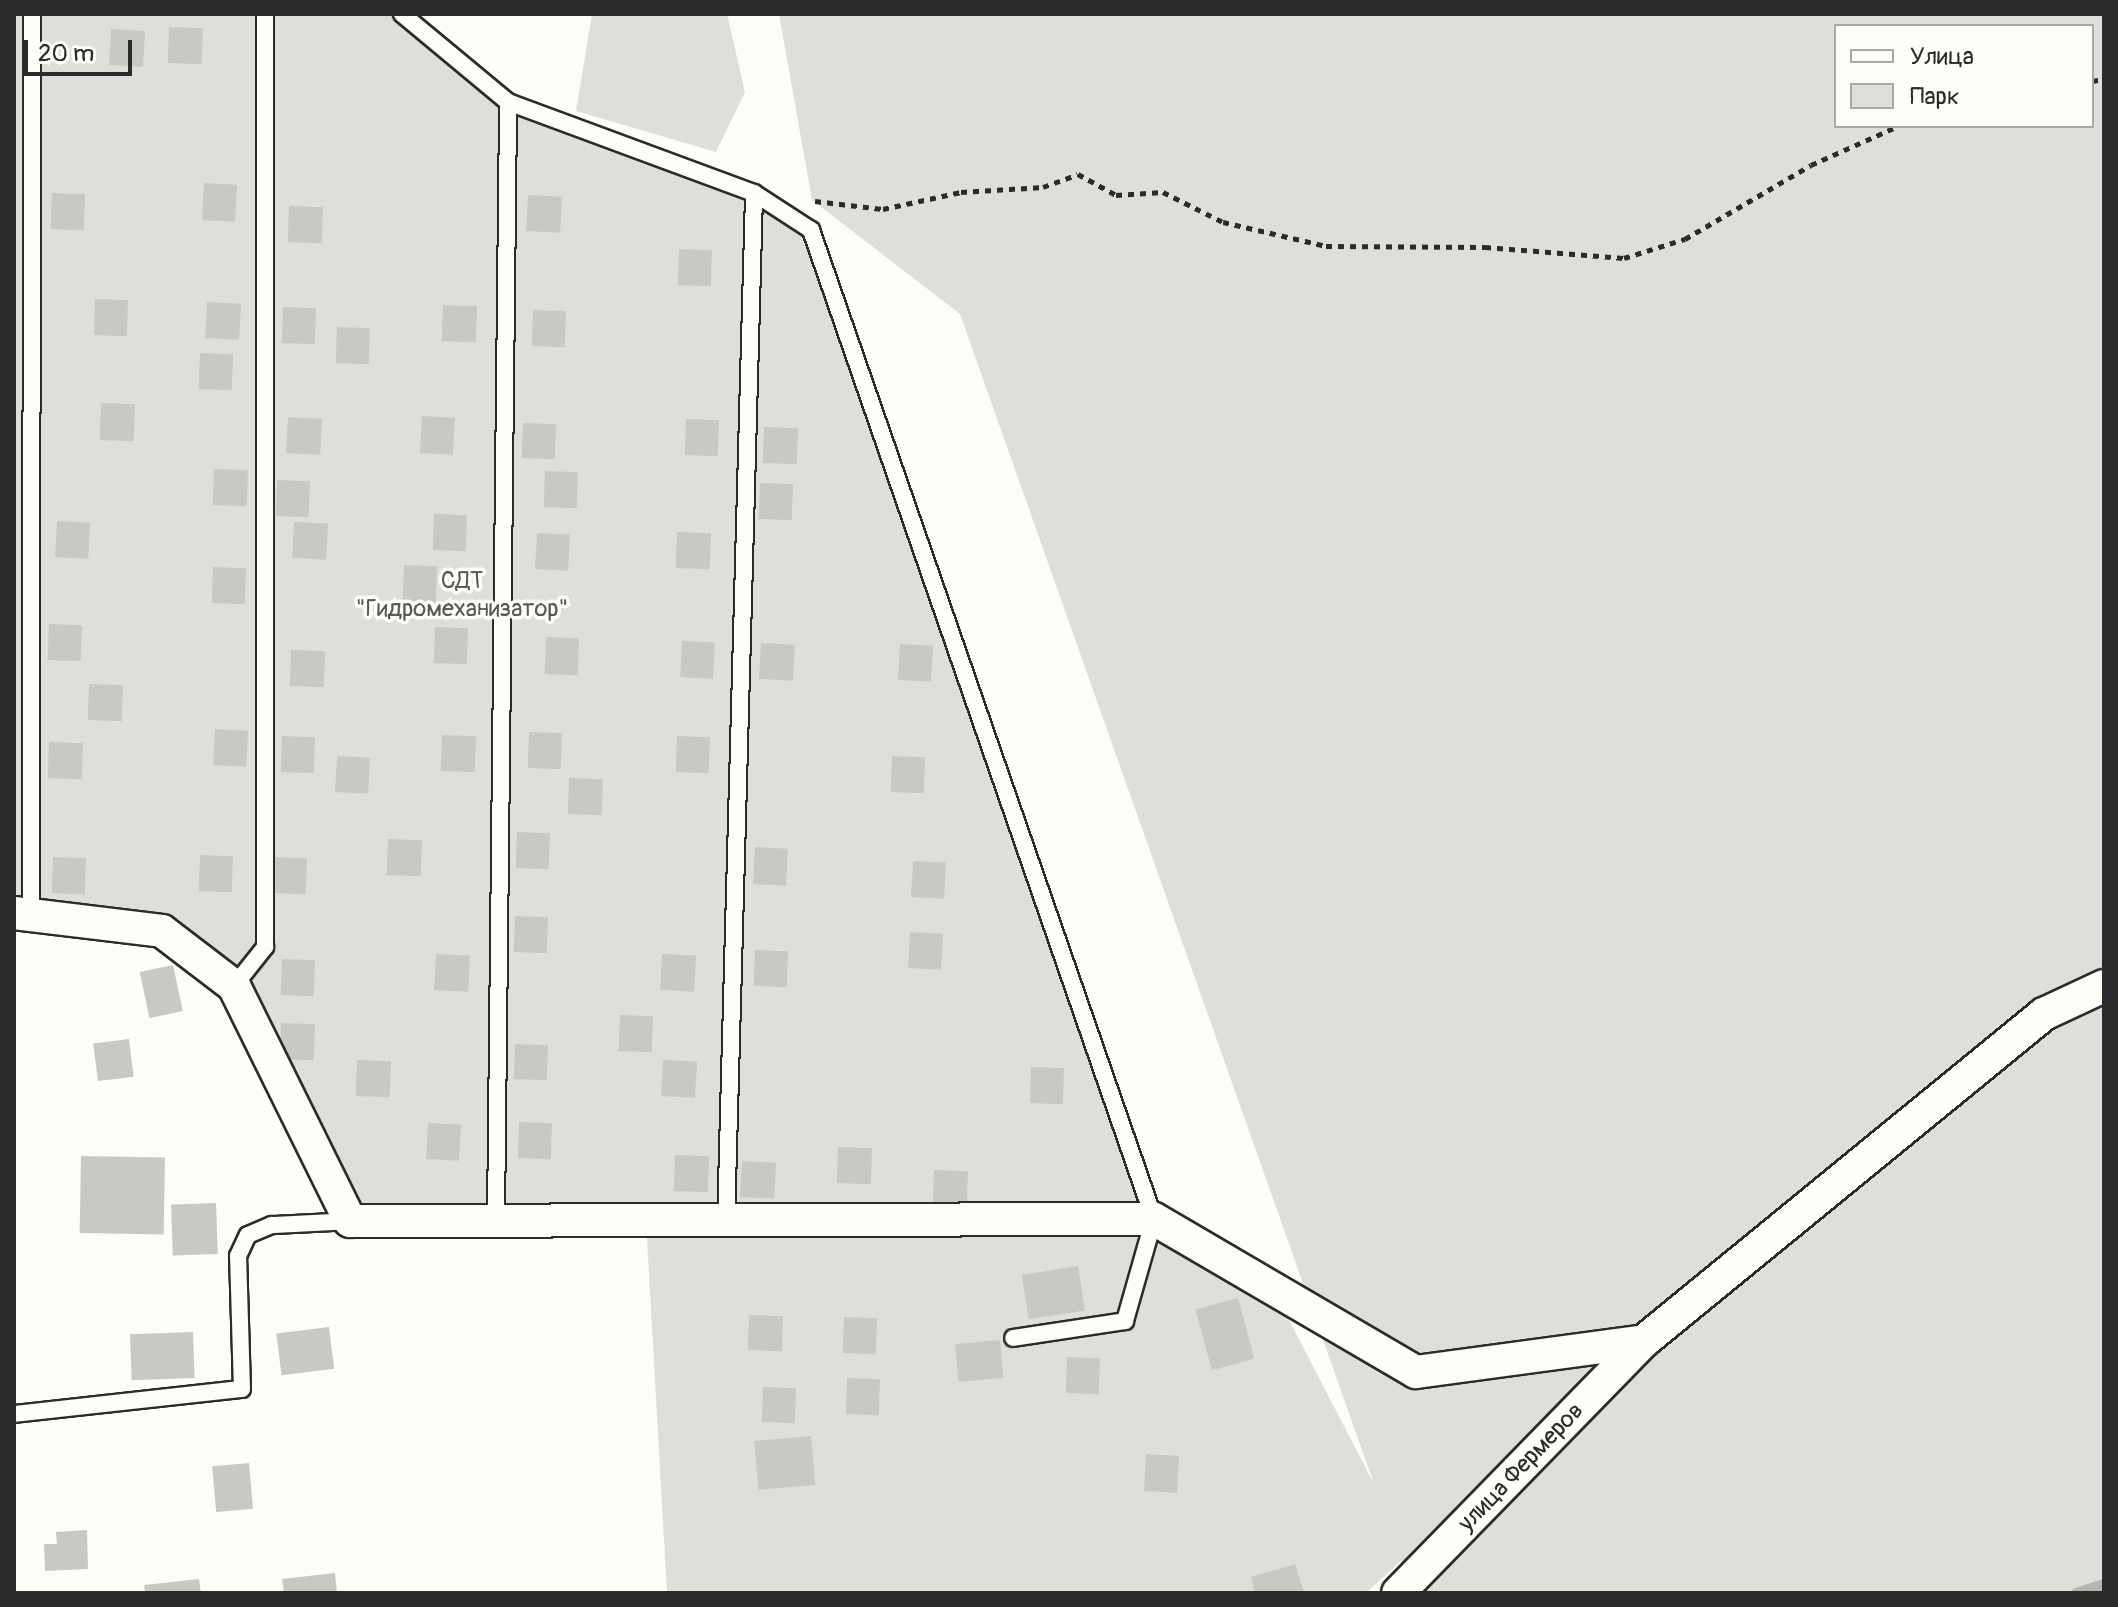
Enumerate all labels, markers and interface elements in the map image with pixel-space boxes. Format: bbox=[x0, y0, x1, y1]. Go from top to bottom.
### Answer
scale bar bbox=[28, 24, 136, 74]
legend bbox=[1834, 24, 2094, 128]
text: 20 m bbox=[38, 39, 94, 68]
text: Улица bbox=[1910, 42, 1974, 71]
text: Парк bbox=[1910, 82, 1959, 111]
park label: СДТ "Гидромеханизатор" bbox=[356, 567, 568, 623]
street label: улица Фермеров bbox=[1452, 1397, 1590, 1537]

